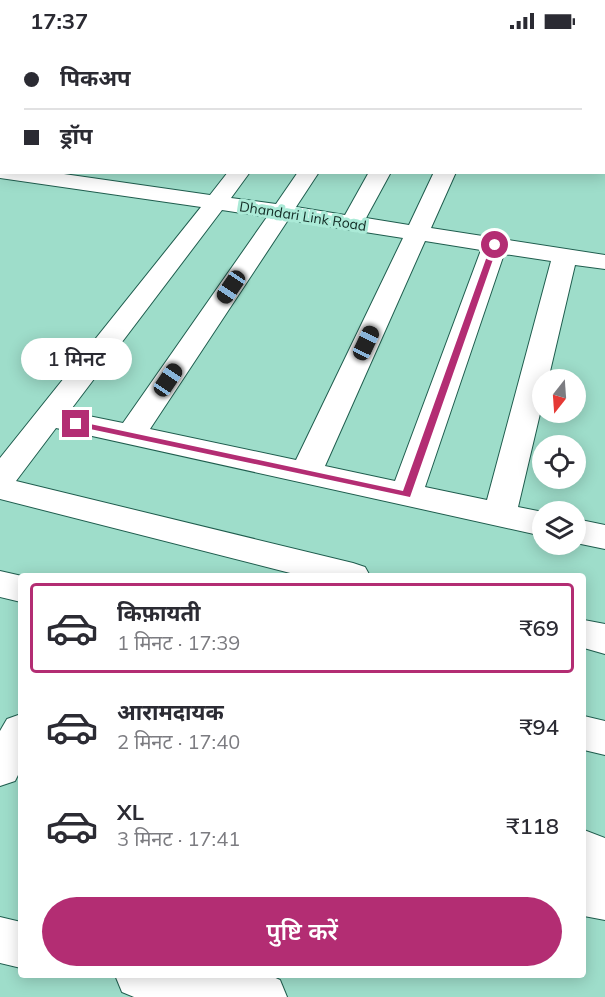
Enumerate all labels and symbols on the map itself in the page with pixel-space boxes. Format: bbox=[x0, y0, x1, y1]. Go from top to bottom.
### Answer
street label: Dhandari Link Road bbox=[238, 197, 368, 235]
route start bbox=[481, 231, 508, 258]
car bbox=[213, 267, 249, 307]
car bbox=[350, 323, 382, 363]
callout: 1 मिनट bbox=[20, 337, 132, 379]
car bbox=[150, 360, 186, 400]
north arrow bbox=[532, 369, 586, 423]
route end bbox=[62, 410, 89, 437]

